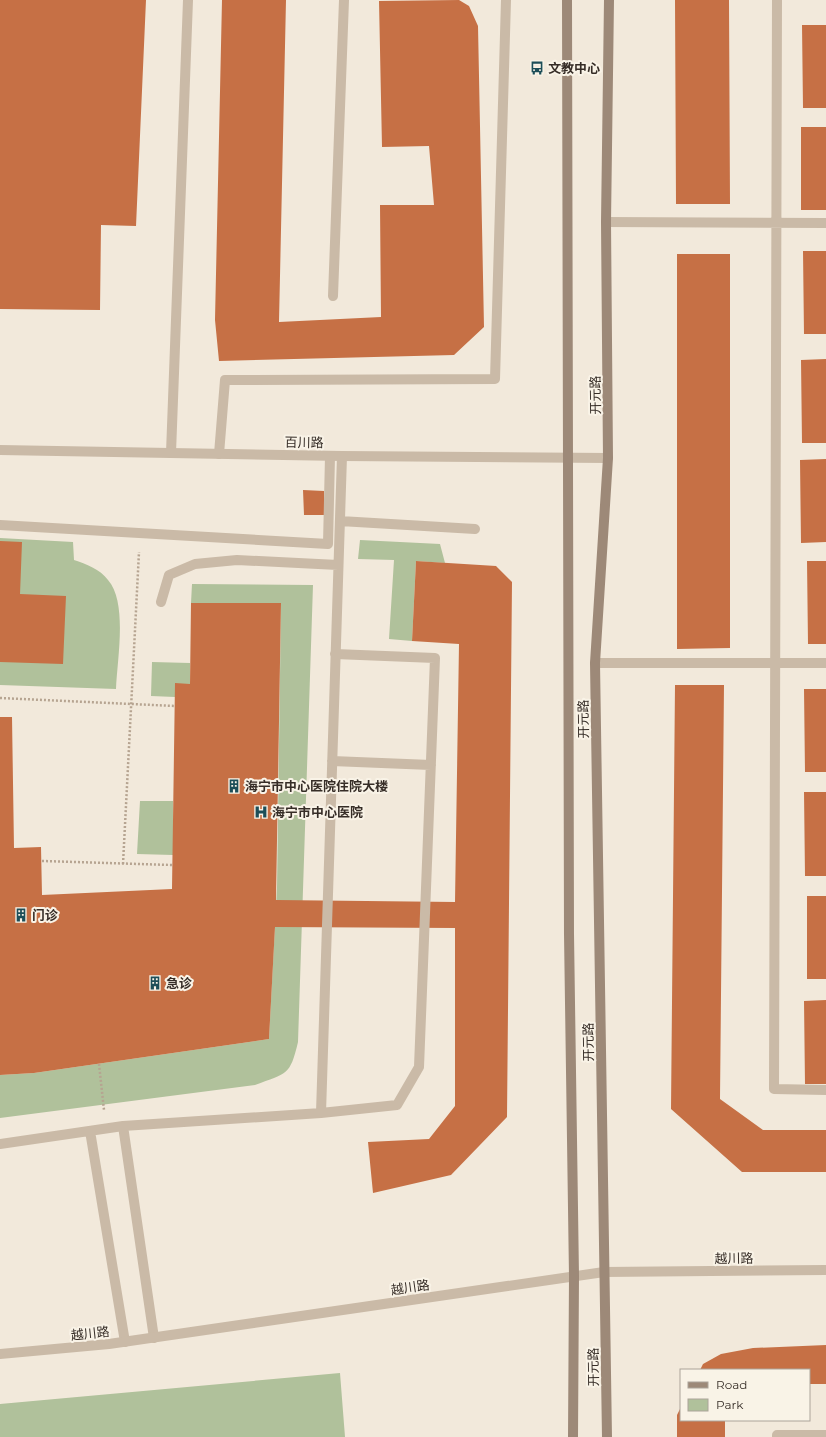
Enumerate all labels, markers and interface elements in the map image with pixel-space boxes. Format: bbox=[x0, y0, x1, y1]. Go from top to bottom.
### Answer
bus stop icon: 文教中心 bbox=[529, 60, 545, 76]
place label: 文教中心 bbox=[548, 60, 600, 76]
street label: 开元路 bbox=[587, 375, 603, 415]
street label: 百川路 bbox=[284, 434, 324, 450]
street label: 开元路 bbox=[575, 699, 591, 739]
building icon: 海宁市中心医院住院大楼 bbox=[226, 778, 242, 794]
place label: 海宁市中心医院住院大楼 bbox=[245, 778, 388, 794]
hospital icon: 海宁市中心医院 bbox=[253, 804, 269, 820]
place label: 海宁市中心医院 bbox=[272, 804, 363, 820]
building icon: 门诊 bbox=[13, 907, 29, 923]
place label: 门诊 bbox=[32, 907, 58, 923]
building icon: 急诊 bbox=[147, 975, 163, 991]
place label: 急诊 bbox=[166, 975, 192, 991]
street label: 开元路 bbox=[580, 1022, 596, 1062]
street label: 越川路 bbox=[714, 1250, 754, 1266]
street label: 越川路 bbox=[390, 1276, 430, 1298]
street label: 越川路 bbox=[70, 1323, 110, 1343]
street label: 开元路 bbox=[585, 1347, 601, 1387]
legend bbox=[680, 1369, 810, 1421]
text: Road bbox=[716, 1377, 747, 1392]
text: Park bbox=[716, 1397, 744, 1412]

